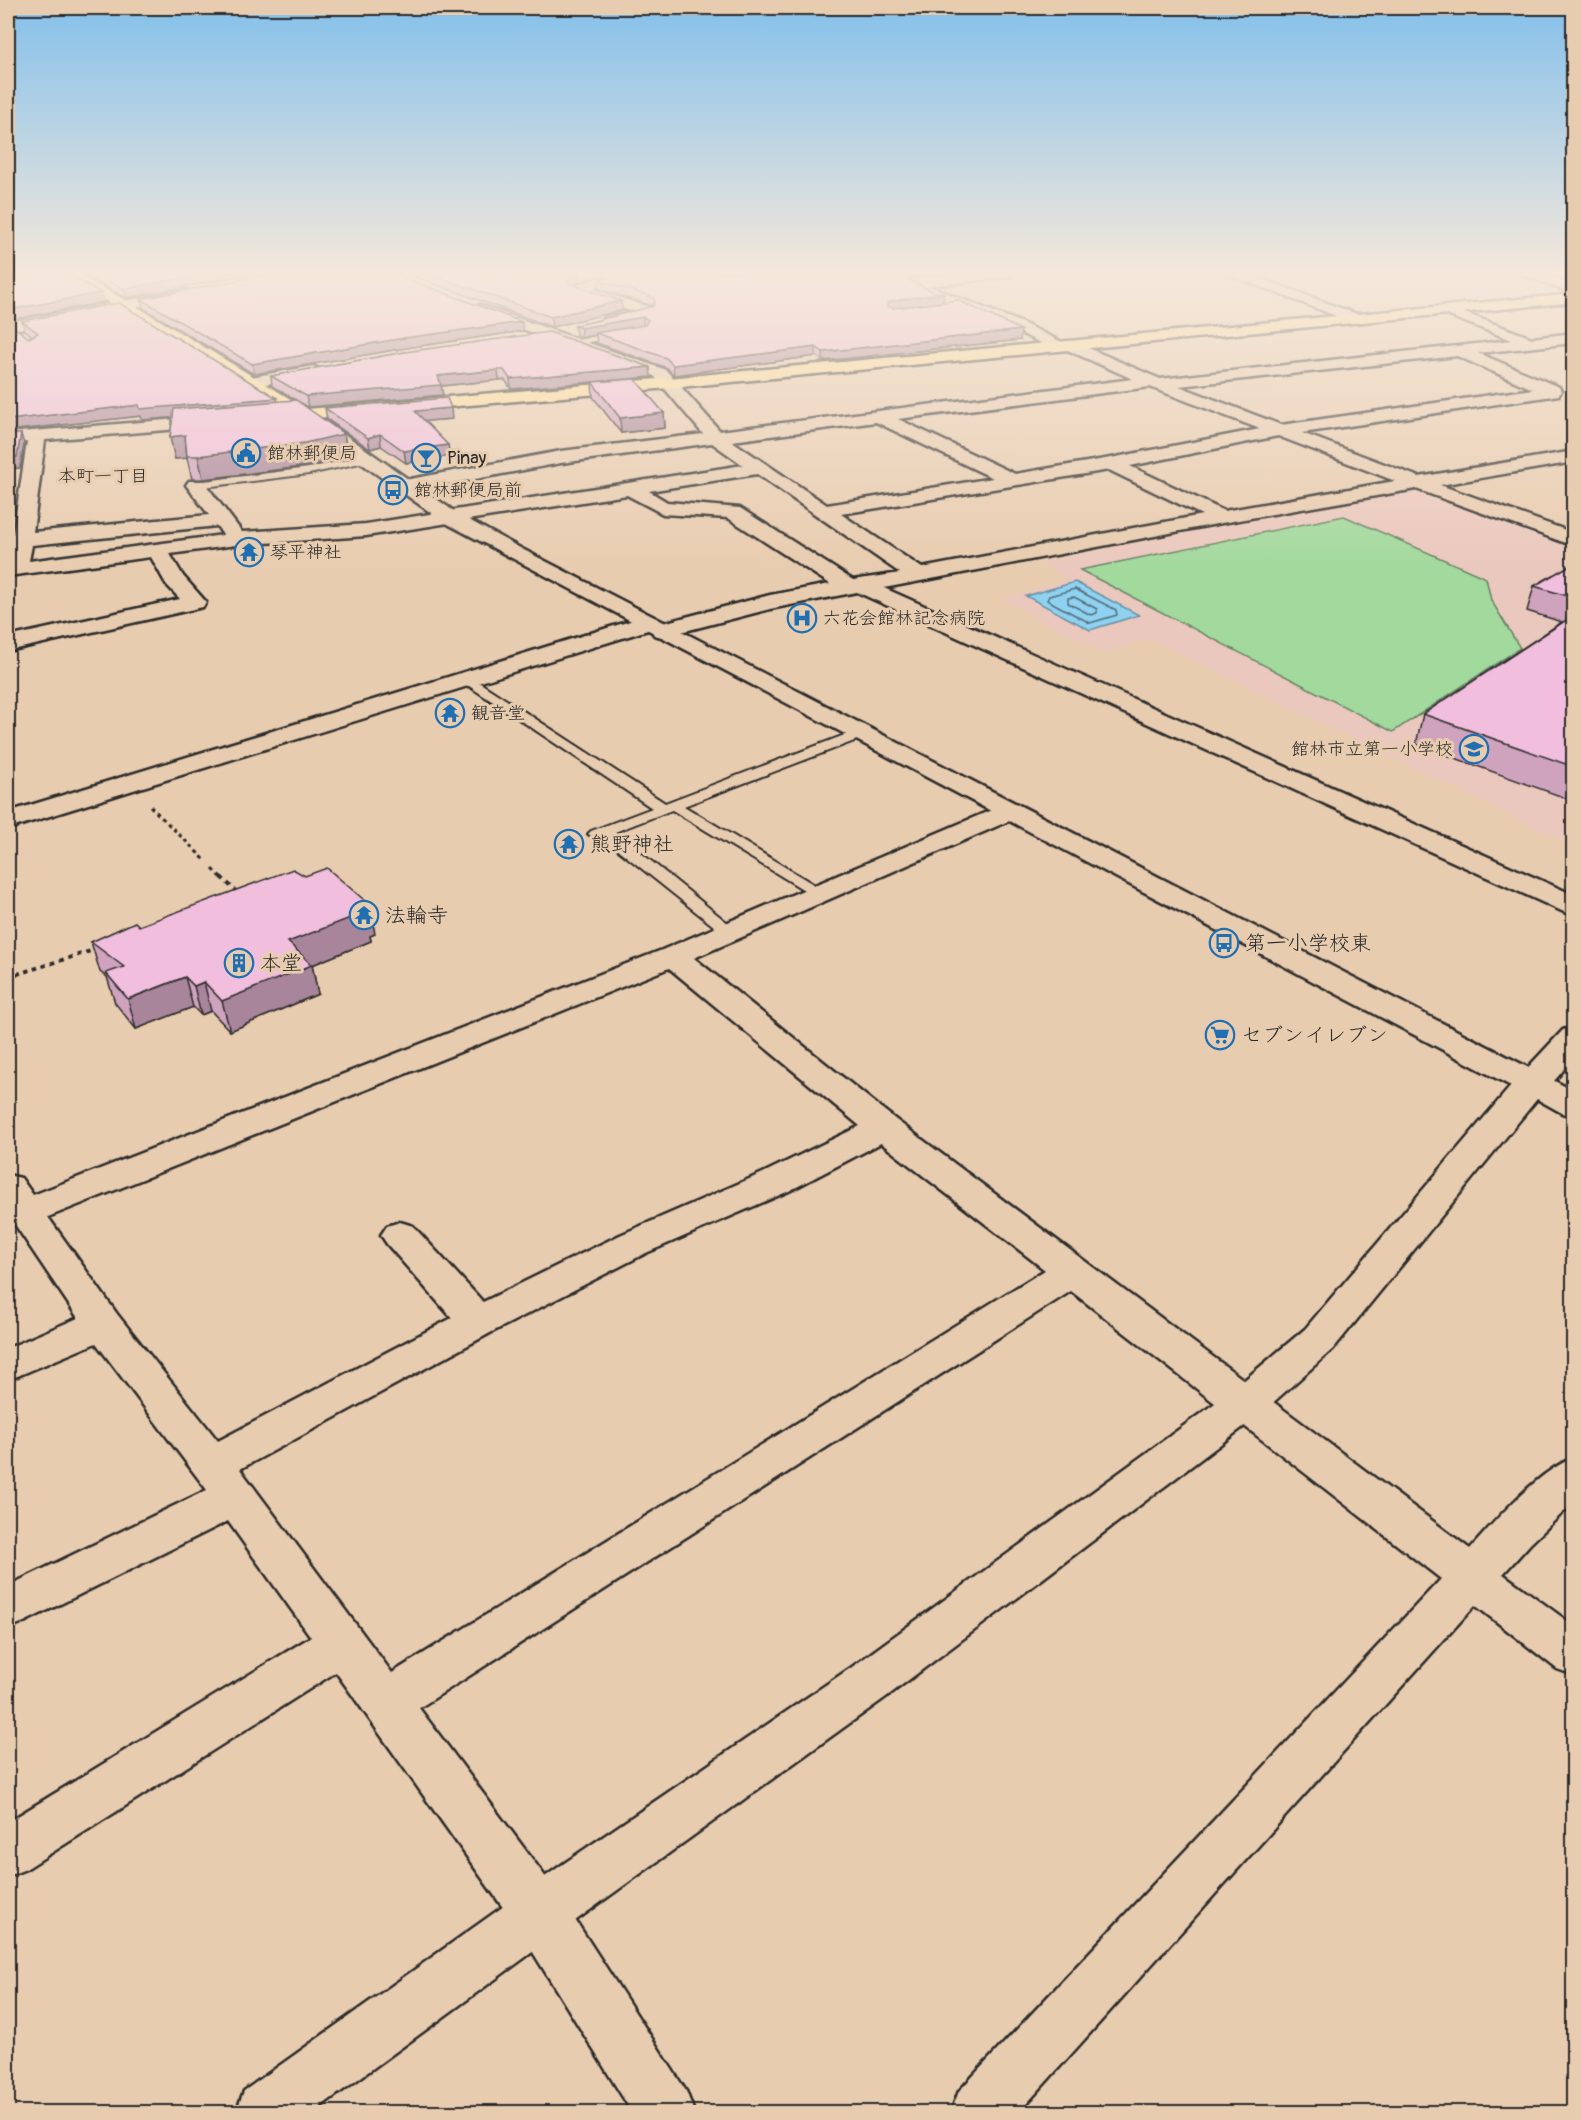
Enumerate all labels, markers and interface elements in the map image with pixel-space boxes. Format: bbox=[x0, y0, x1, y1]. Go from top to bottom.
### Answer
public building icon: 館林郵便局 bbox=[230, 437, 262, 469]
place label: 館林郵便局 bbox=[267, 442, 357, 465]
bar icon: Pinay bbox=[410, 442, 442, 474]
place label: Pinay bbox=[447, 447, 487, 470]
district label: 本町一丁目 bbox=[58, 465, 148, 488]
bus stop icon: 館林郵便局前 bbox=[377, 474, 409, 506]
place label: 館林郵便局前 bbox=[414, 479, 522, 502]
temple icon: 琴平神社 bbox=[233, 536, 265, 568]
place label: 琴平神社 bbox=[270, 541, 342, 564]
hospital icon: 六花会館林記念病院 bbox=[786, 602, 818, 634]
place label: 六花会館林記念病院 bbox=[823, 607, 985, 630]
temple icon: 観音堂 bbox=[434, 697, 466, 729]
place label: 観音堂 bbox=[471, 702, 525, 725]
school or university icon: 館林市立第一小学校 bbox=[1458, 733, 1490, 765]
place label: 館林市立第一小学校 bbox=[1291, 738, 1453, 761]
temple icon: 熊野神社 bbox=[553, 828, 585, 860]
place label: 熊野神社 bbox=[590, 831, 674, 858]
temple icon: 法輪寺 bbox=[348, 899, 380, 931]
place label: 法輪寺 bbox=[385, 902, 448, 929]
bus stop icon: 第一小学校東 bbox=[1208, 927, 1240, 959]
place label: 第一小学校東 bbox=[1245, 930, 1371, 957]
building icon: 本堂 bbox=[223, 947, 255, 979]
place label: 本堂 bbox=[260, 950, 302, 977]
supermarket icon: セブンイレブン bbox=[1204, 1019, 1236, 1051]
place label: セブンイレブン bbox=[1241, 1022, 1388, 1049]

